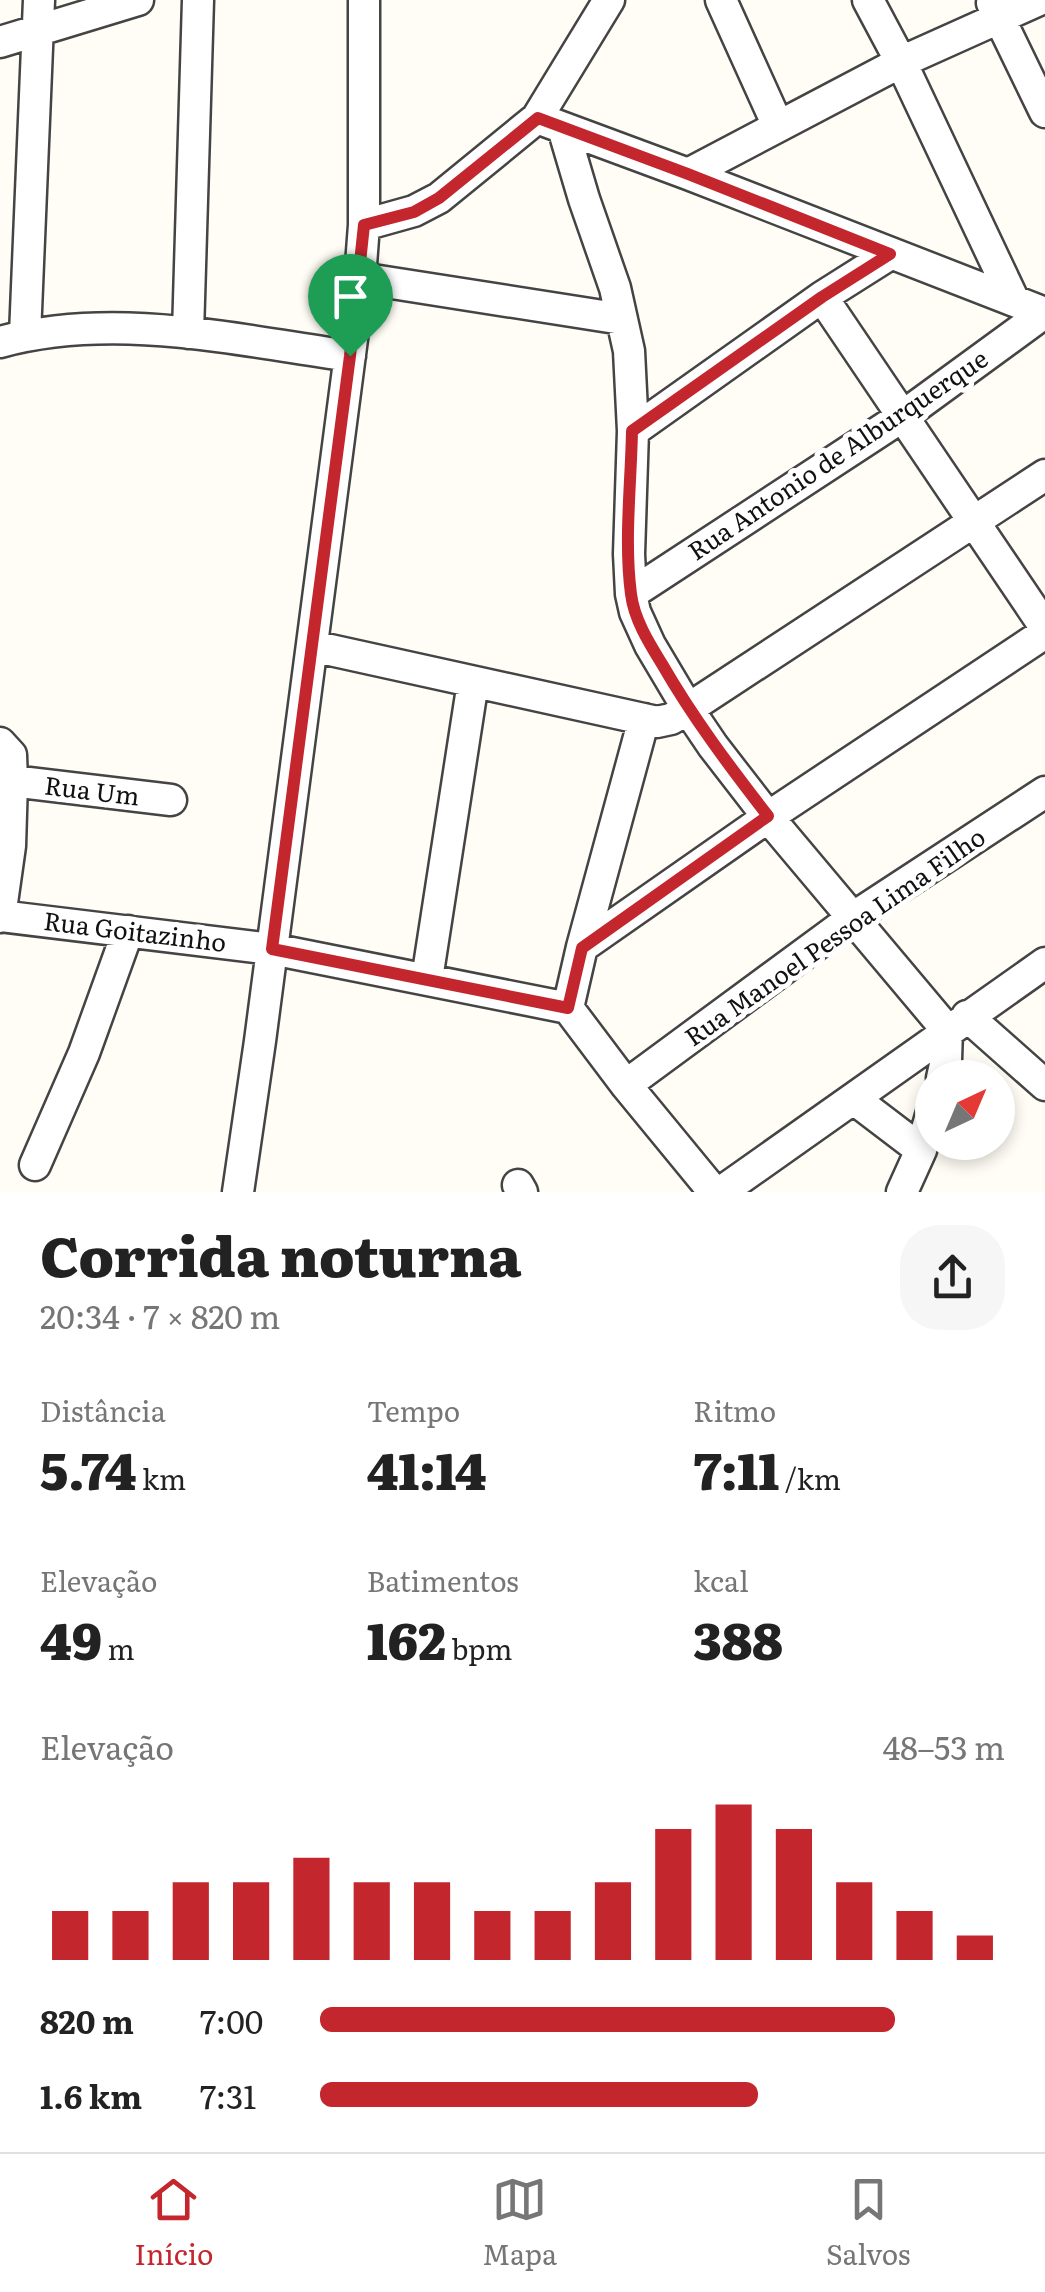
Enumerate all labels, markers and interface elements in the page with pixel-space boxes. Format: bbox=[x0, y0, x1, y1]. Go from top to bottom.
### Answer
pin bbox=[308, 254, 393, 357]
icon: arrive bbox=[323, 269, 378, 324]
street label: Rua Antonio de Alburquerque bbox=[680, 339, 995, 568]
street label: Rua Um bbox=[43, 765, 142, 814]
street label: Rua Manoel Pessoa Lima Filho bbox=[676, 818, 992, 1054]
street label: Rua Goitazinho bbox=[42, 901, 229, 960]
north arrow bbox=[915, 1060, 1015, 1160]
map controls bbox=[915, 1060, 1015, 1160]
text: Corrida noturna bbox=[40, 1212, 521, 1294]
button: share bbox=[900, 1225, 1005, 1330]
text: 20:34 · 7 × 820 m bbox=[40, 1291, 280, 1339]
text: Distância bbox=[40, 1389, 166, 1431]
text: Tempo bbox=[367, 1389, 460, 1431]
text: Ritmo bbox=[693, 1389, 776, 1431]
text: 5.74 bbox=[40, 1431, 136, 1505]
text: 41:14 bbox=[367, 1431, 486, 1505]
text: 7:11 bbox=[693, 1431, 779, 1505]
text: km bbox=[136, 1457, 186, 1499]
text: /km bbox=[779, 1457, 841, 1499]
text: Elevação bbox=[40, 1559, 157, 1601]
text: Batimentos bbox=[367, 1559, 519, 1601]
text: kcal bbox=[693, 1559, 749, 1601]
text: 49 bbox=[40, 1601, 102, 1675]
text: 162 bbox=[367, 1601, 446, 1675]
text: 388 bbox=[693, 1601, 783, 1675]
text: m bbox=[102, 1627, 135, 1669]
text: bpm bbox=[446, 1627, 512, 1669]
text: Elevação bbox=[40, 1722, 174, 1770]
text: 48–53 m bbox=[883, 1722, 1005, 1770]
text: 820 m bbox=[40, 1996, 134, 2044]
text: 7:00 bbox=[200, 1996, 263, 2044]
text: 1.6 km bbox=[40, 2071, 142, 2119]
text: 7:31 bbox=[200, 2071, 256, 2119]
tab: Início bbox=[134, 2172, 213, 2274]
tab: Mapa bbox=[482, 2172, 557, 2274]
tab: Salvos bbox=[826, 2172, 911, 2274]

